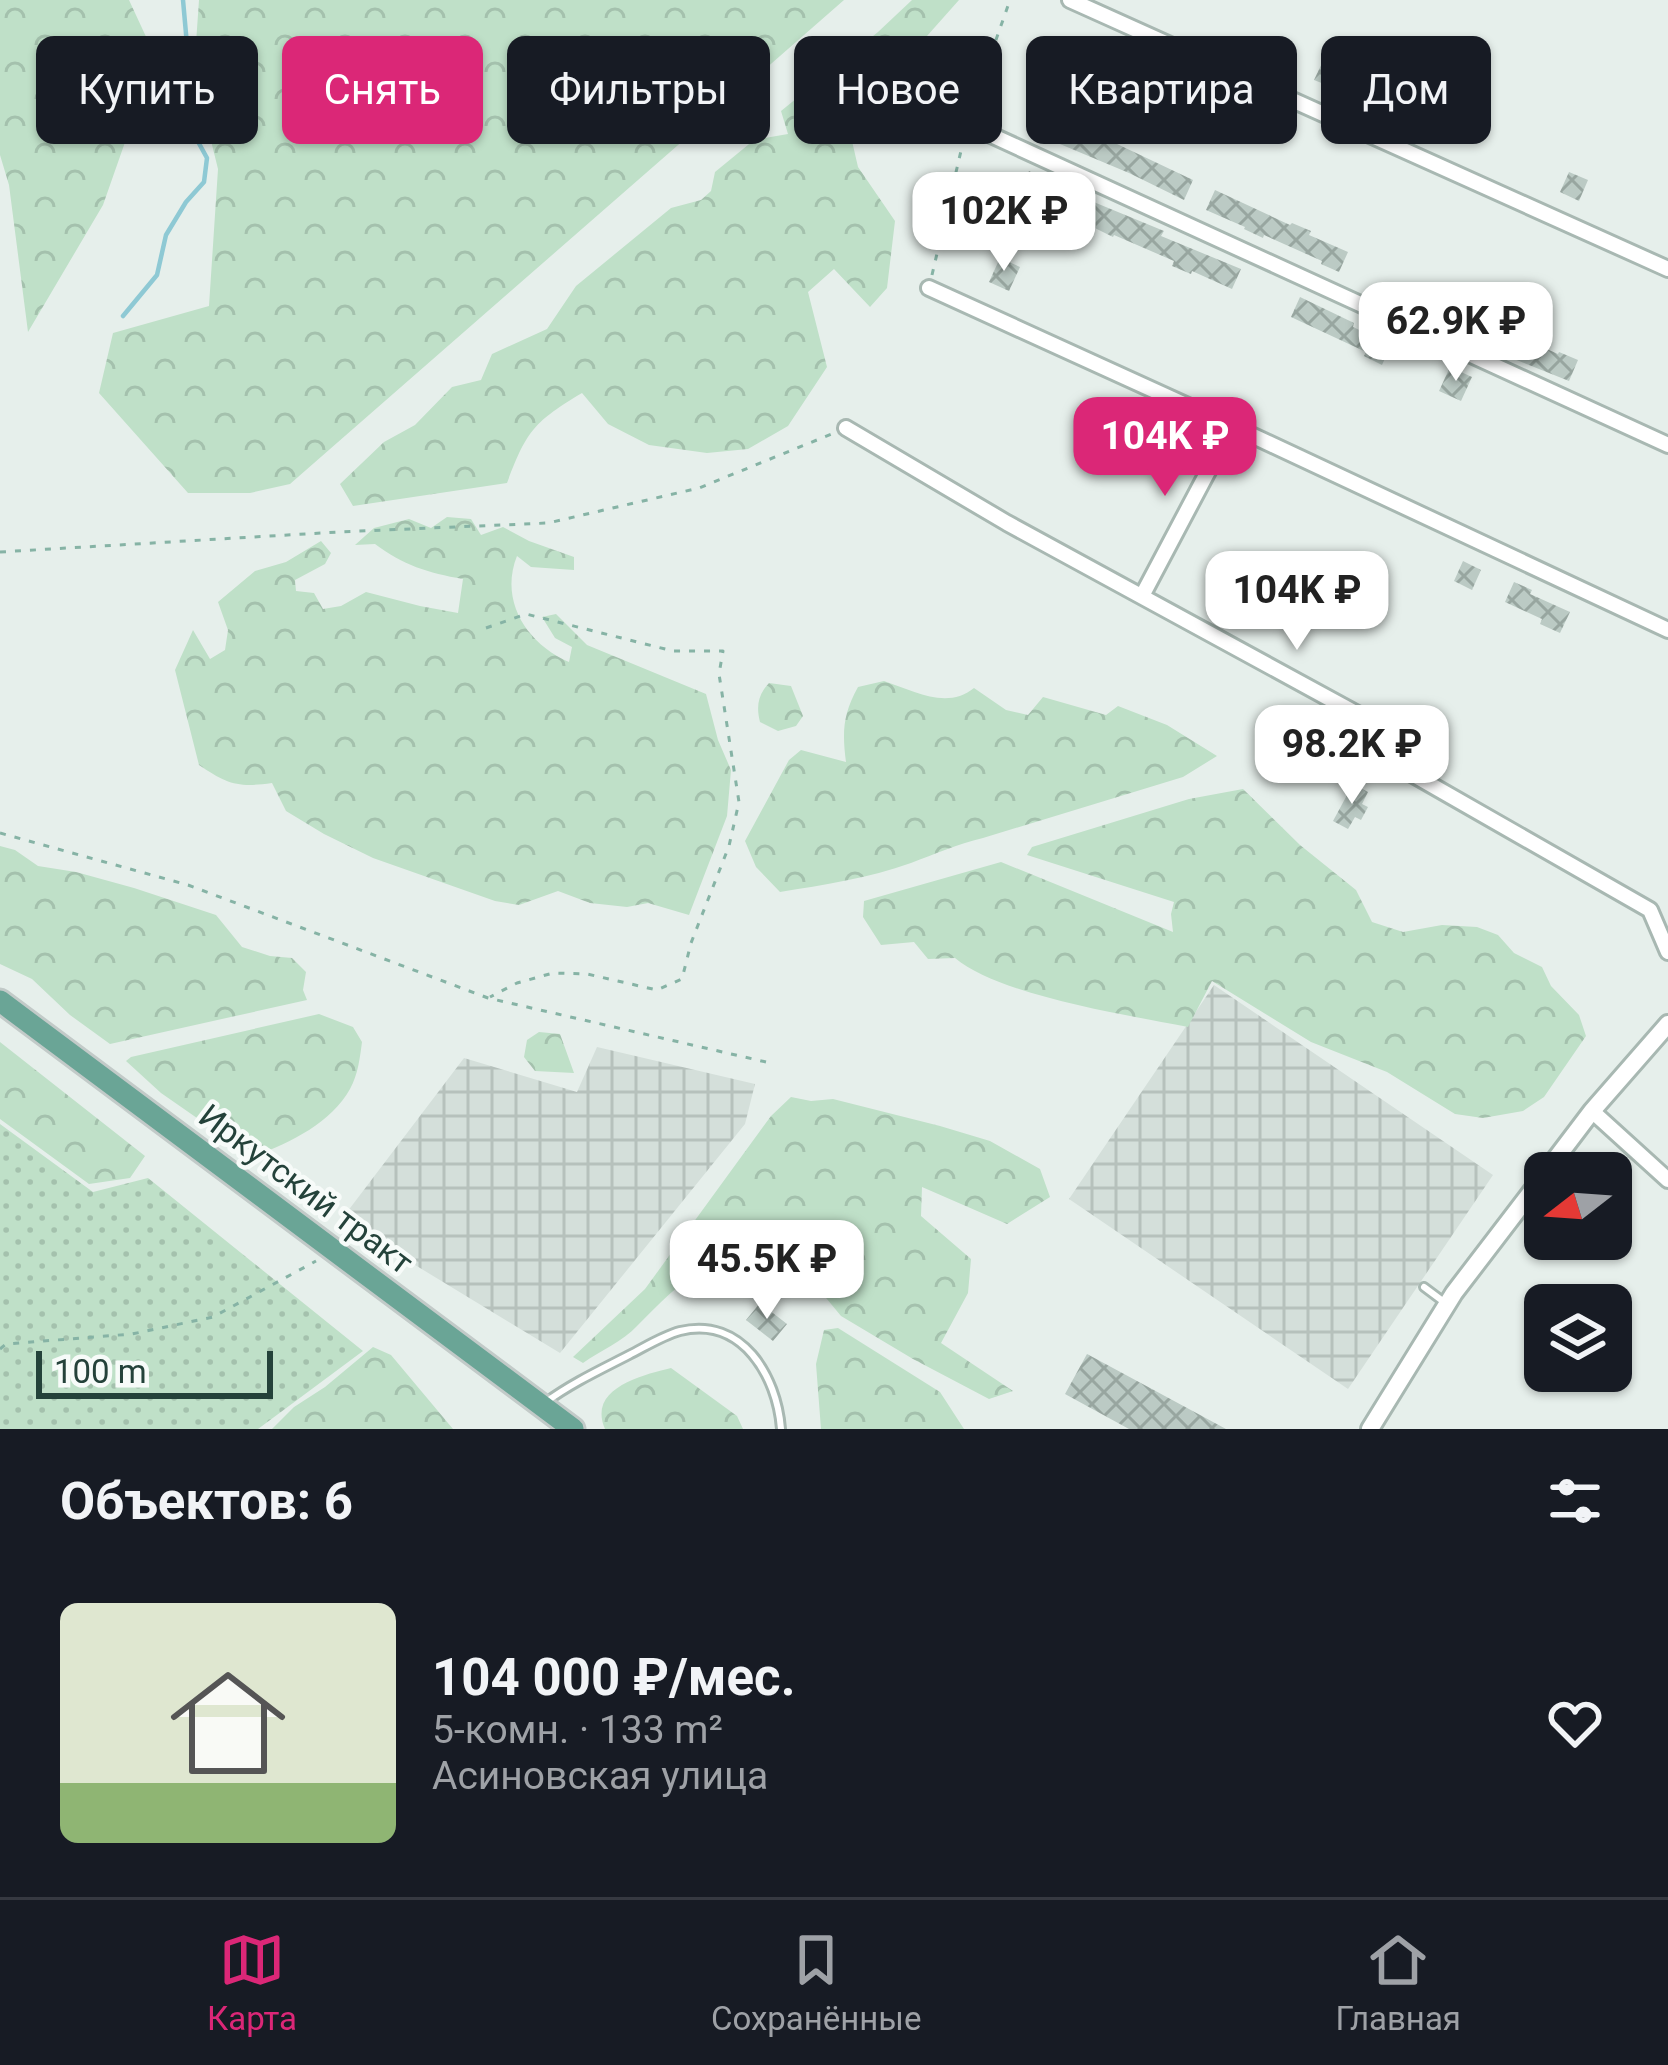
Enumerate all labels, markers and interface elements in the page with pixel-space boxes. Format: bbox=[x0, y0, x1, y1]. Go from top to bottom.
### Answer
chip: Купить bbox=[36, 36, 258, 144]
chip: Снять bbox=[282, 36, 483, 144]
chip: Фильтры bbox=[507, 36, 770, 144]
chip: Новое bbox=[794, 36, 1002, 144]
chip: Квартира bbox=[1026, 36, 1297, 144]
chip: Дом bbox=[1321, 36, 1491, 144]
pin: 102K ₽ bbox=[906, 172, 1102, 274]
text: 102K ₽ bbox=[939, 188, 1069, 234]
pin: 62.9K ₽ bbox=[1345, 282, 1567, 384]
text: 62.9K ₽ bbox=[1386, 298, 1526, 344]
pin: 104K ₽ bbox=[1067, 397, 1263, 499]
text: 104K ₽ bbox=[1100, 413, 1230, 459]
pin: 104K ₽ bbox=[1199, 551, 1395, 653]
text: 104K ₽ bbox=[1232, 567, 1362, 613]
pin: 98.2K ₽ bbox=[1241, 705, 1463, 807]
text: 98.2K ₽ bbox=[1282, 721, 1422, 767]
street label: Иркутский тракт bbox=[191, 1096, 421, 1282]
north arrow bbox=[1524, 1152, 1632, 1260]
map controls bbox=[1524, 1152, 1632, 1392]
pin: 45.5K ₽ bbox=[656, 1220, 878, 1322]
text: 45.5K ₽ bbox=[697, 1236, 837, 1282]
button: layers bbox=[1524, 1284, 1632, 1392]
scale bar bbox=[36, 1345, 273, 1398]
text: 100 m bbox=[54, 1352, 147, 1391]
icon: filters bbox=[1542, 1468, 1608, 1534]
text: Объектов: 6 bbox=[60, 1472, 353, 1531]
text: 104 000 ₽/мес. bbox=[432, 1648, 795, 1707]
icon: home bbox=[156, 1651, 300, 1795]
icon: heart bbox=[1542, 1690, 1608, 1756]
text: 5-комн. · 133 m² bbox=[432, 1707, 723, 1753]
text: Асиновская улица bbox=[432, 1753, 768, 1799]
tab: Карта bbox=[207, 1927, 297, 2038]
tab: Сохранённые bbox=[711, 1927, 922, 2038]
tab: Главная bbox=[1336, 1927, 1461, 2038]

